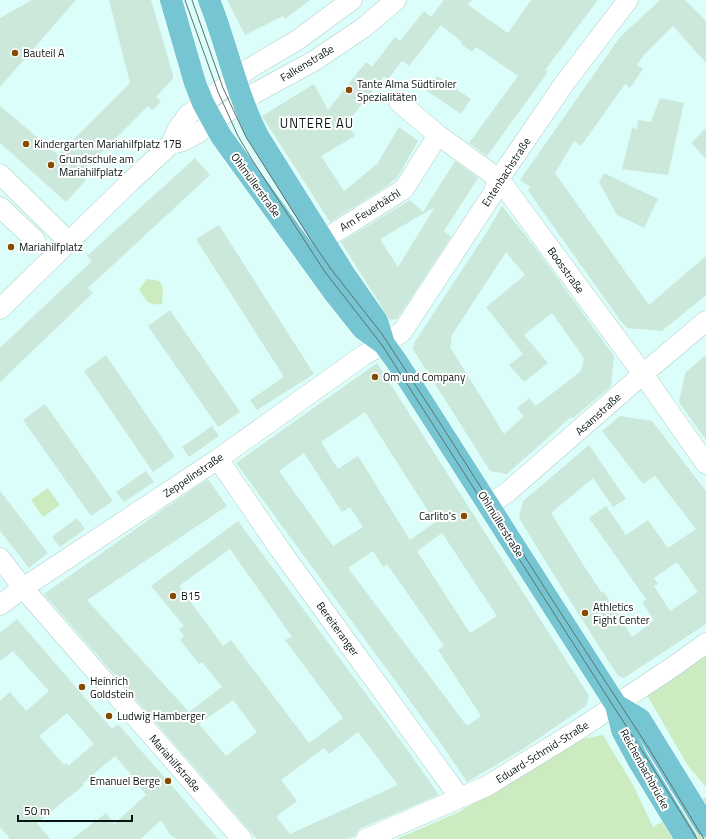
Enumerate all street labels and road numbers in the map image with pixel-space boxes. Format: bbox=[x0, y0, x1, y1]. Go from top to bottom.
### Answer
street label: Falkenstraße bbox=[277, 40, 337, 85]
street label: Entenbachstraße bbox=[478, 134, 535, 210]
street label: Ohlmüllerstraße bbox=[227, 150, 285, 221]
street label: Am Feuerbächl bbox=[336, 185, 404, 235]
street label: Boosstraße bbox=[544, 244, 589, 297]
street label: Asamstraße bbox=[572, 389, 625, 439]
street label: Zeppelinstraße bbox=[160, 449, 227, 501]
street label: Ohlmüllerstraße bbox=[474, 488, 528, 561]
street label: Bereiteranger bbox=[313, 599, 363, 660]
street label: Eduard-Schmid-Straße bbox=[493, 717, 592, 787]
street label: Reichenbachbrücke bbox=[616, 726, 674, 812]
street label: Mariahilfstraße bbox=[146, 731, 205, 795]

